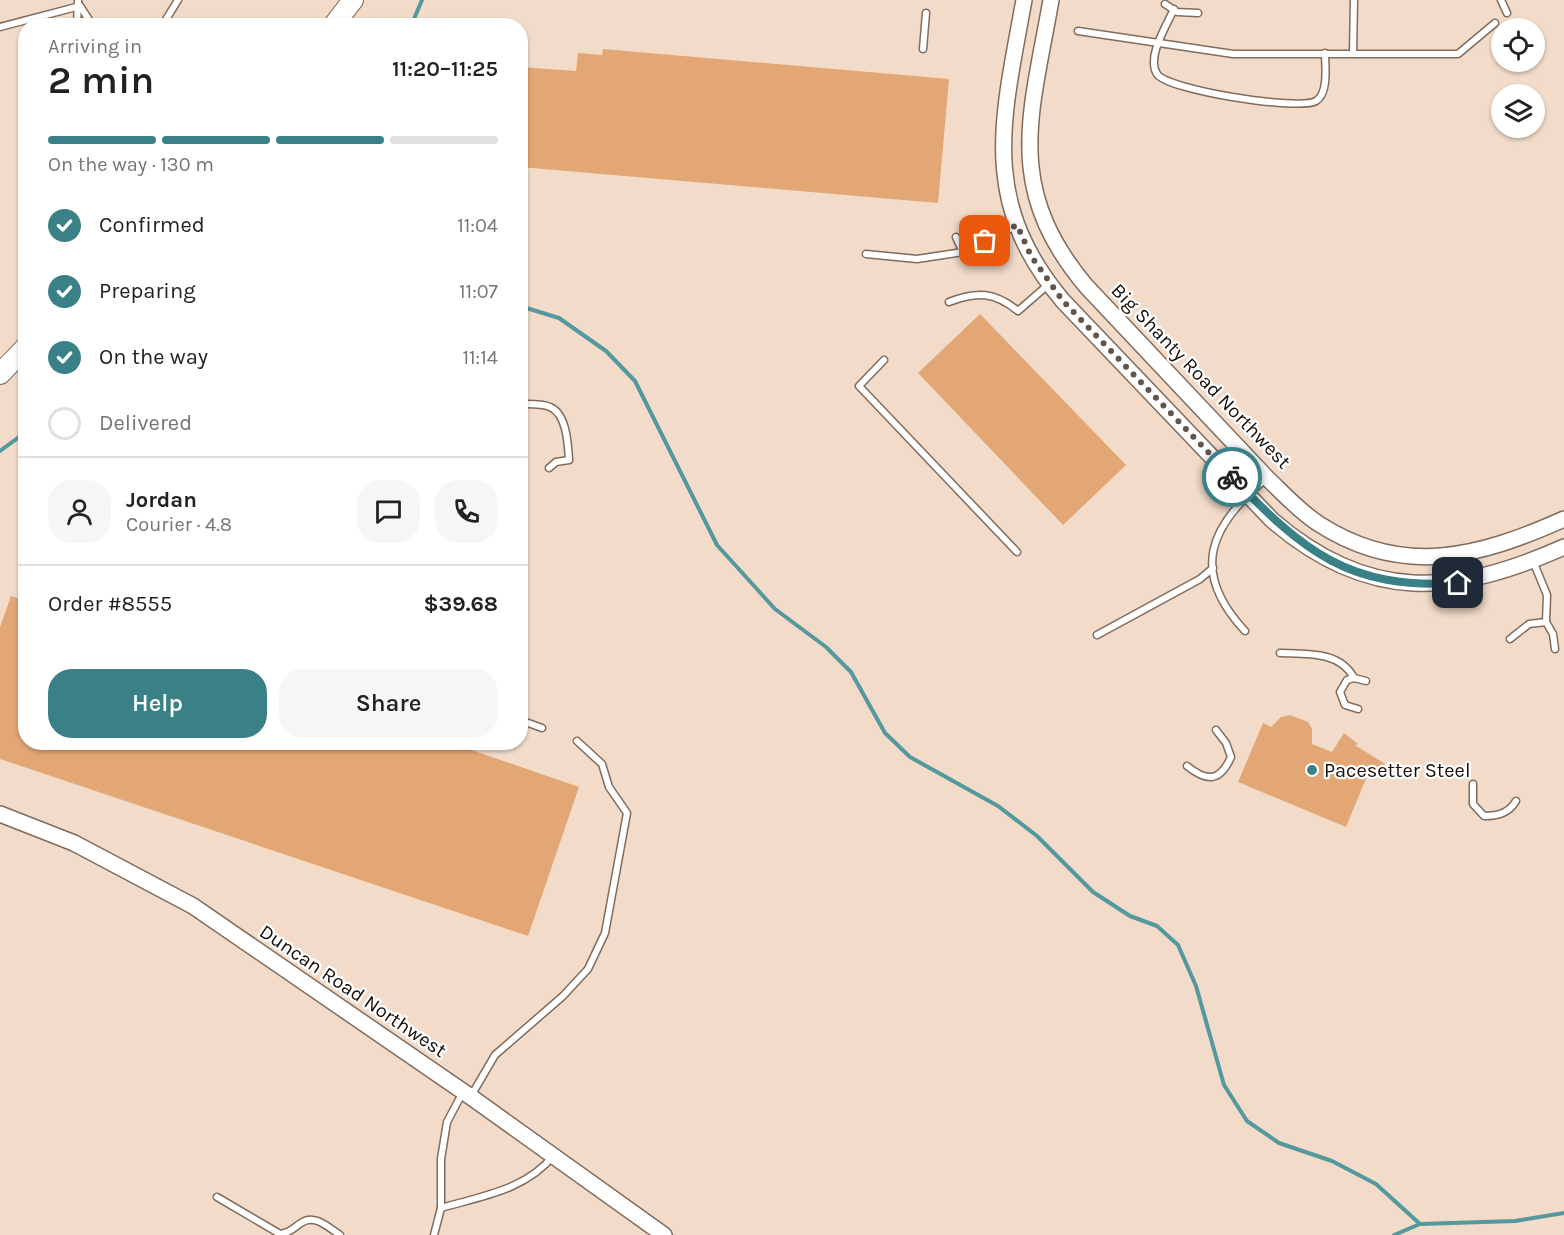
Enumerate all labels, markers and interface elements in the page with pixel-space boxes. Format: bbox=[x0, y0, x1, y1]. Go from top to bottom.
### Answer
map controls bbox=[1491, 18, 1545, 138]
button: locate bbox=[1491, 18, 1545, 72]
text: Arriving in bbox=[48, 35, 142, 58]
text: 11:20–11:25 bbox=[392, 56, 498, 82]
text: 2 min bbox=[48, 57, 154, 103]
button: layers bbox=[1491, 84, 1545, 138]
text: On the way · 130 m bbox=[48, 153, 214, 176]
icon: check bbox=[48, 209, 81, 242]
text: Confirmed bbox=[99, 212, 205, 238]
text: 11:04 bbox=[457, 214, 498, 237]
pin bbox=[959, 215, 1010, 266]
icon: bag bbox=[968, 224, 1001, 257]
icon: check bbox=[48, 275, 81, 308]
text: Preparing bbox=[99, 278, 196, 304]
street label: Big Shanty Road Northwest bbox=[1106, 279, 1296, 474]
text: 11:07 bbox=[459, 280, 498, 303]
icon: check bbox=[48, 341, 81, 374]
text: On the way bbox=[99, 344, 208, 370]
text: 11:14 bbox=[462, 346, 498, 369]
text: Delivered bbox=[99, 410, 192, 436]
courier bbox=[1202, 447, 1262, 507]
icon: bike bbox=[1216, 461, 1249, 494]
button: person bbox=[48, 480, 111, 543]
button: chat bbox=[357, 480, 420, 543]
button: phone bbox=[435, 480, 498, 543]
text: Jordan bbox=[126, 487, 197, 513]
text: Courier · 4.8 bbox=[126, 513, 232, 536]
pin bbox=[1432, 557, 1483, 608]
icon: home bbox=[1441, 566, 1474, 599]
text: Order #8555 bbox=[48, 591, 172, 617]
text: $39.68 bbox=[423, 591, 498, 617]
button: Help bbox=[48, 669, 267, 738]
button: Share bbox=[279, 669, 498, 738]
place label: Pacesetter Steel bbox=[1324, 759, 1471, 782]
marker: Pacesetter Steel bbox=[1305, 763, 1319, 777]
street label: Duncan Road Northwest bbox=[255, 920, 451, 1062]

